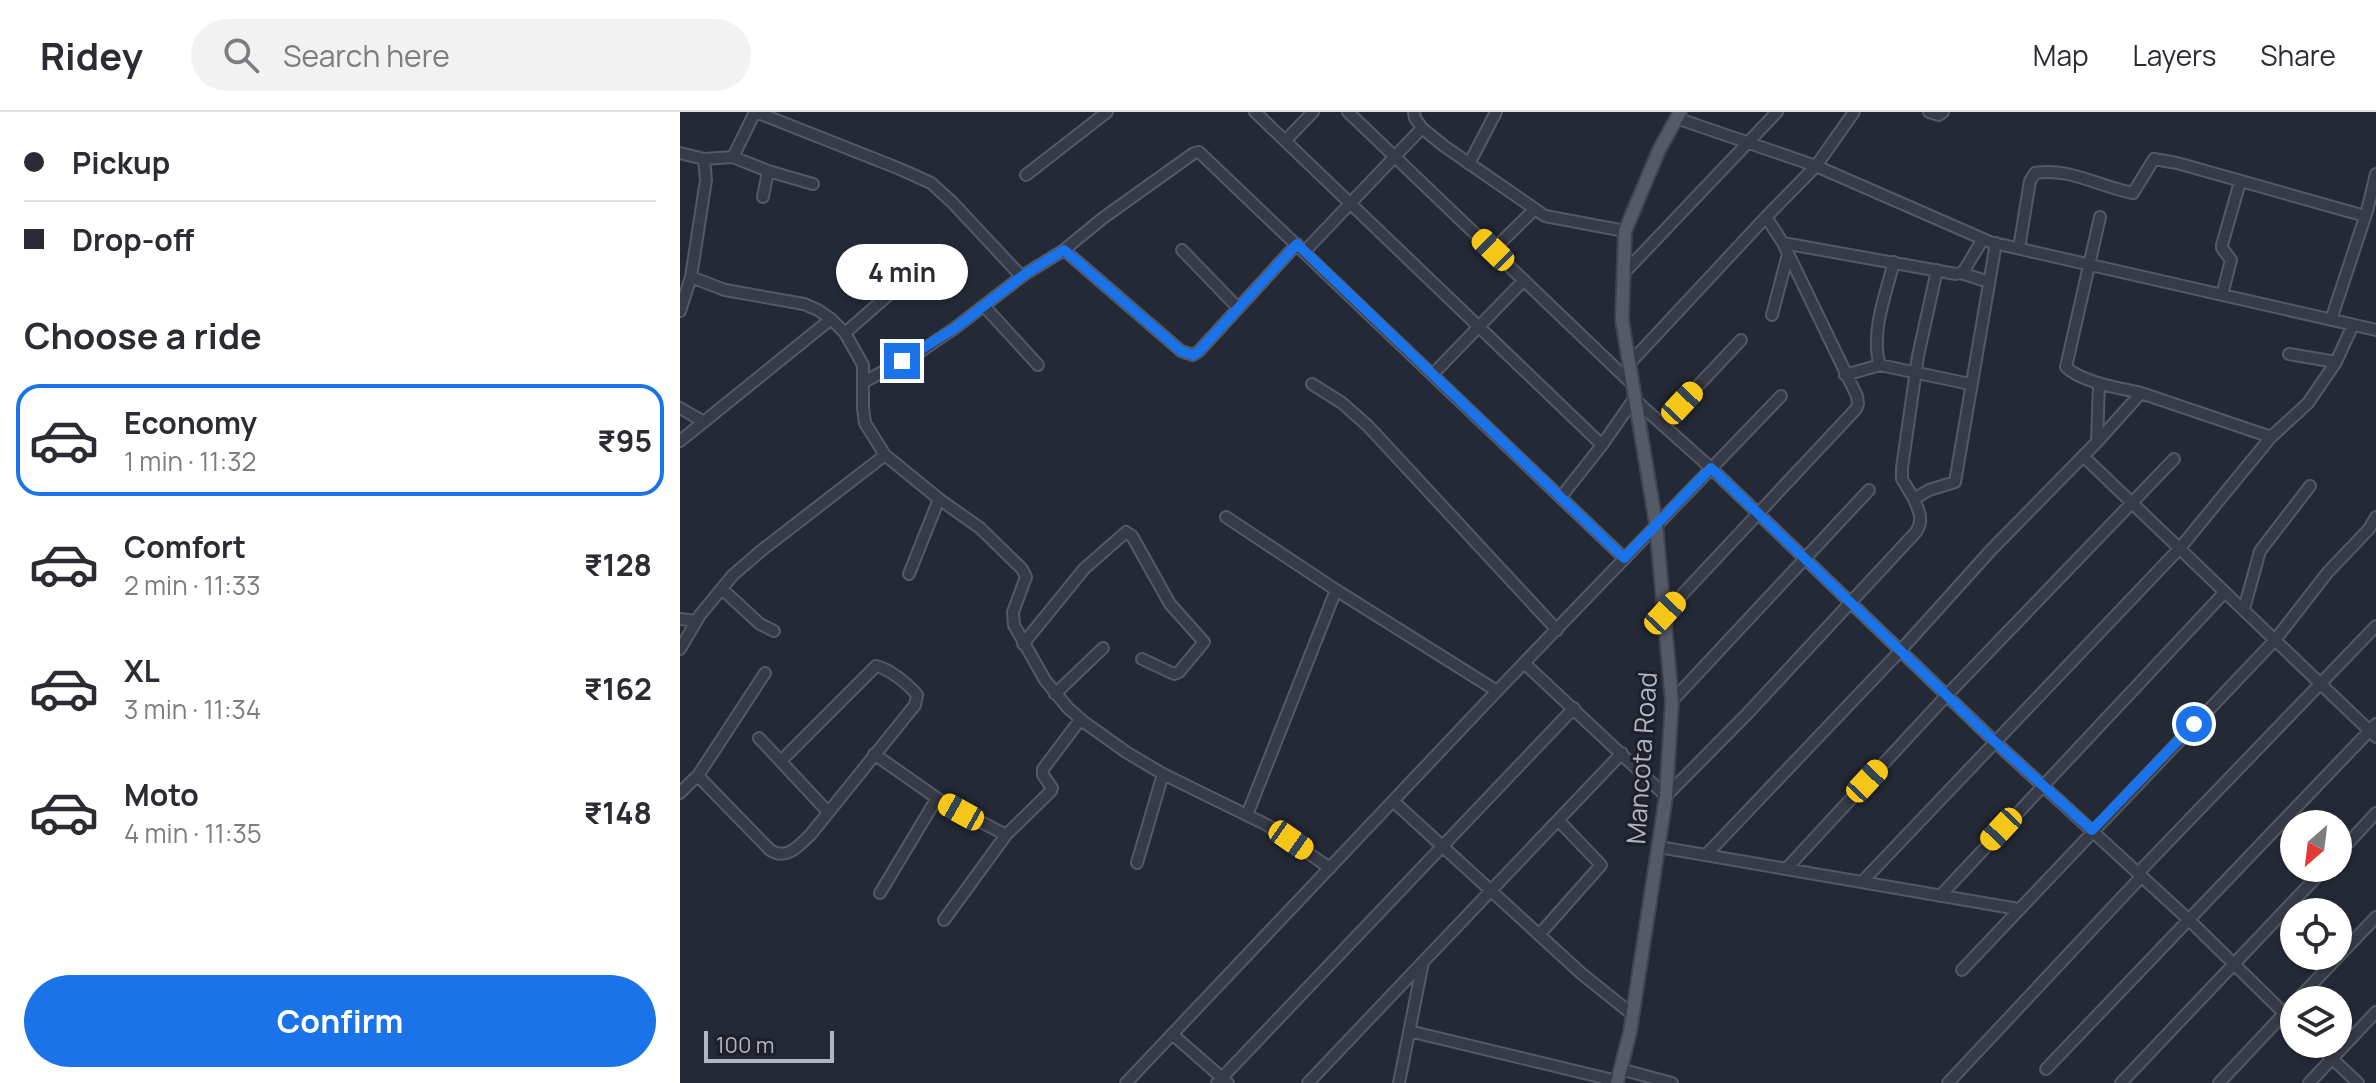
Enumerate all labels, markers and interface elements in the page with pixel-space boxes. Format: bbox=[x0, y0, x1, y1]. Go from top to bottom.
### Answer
search box bbox=[191, 19, 751, 91]
text: Ridey bbox=[40, 29, 143, 81]
icon: search bbox=[219, 33, 263, 77]
text: Search here bbox=[283, 35, 450, 76]
text: Map bbox=[2033, 36, 2089, 74]
text: Layers bbox=[2133, 36, 2216, 74]
text: Share bbox=[2260, 36, 2336, 74]
text: Pickup bbox=[72, 142, 170, 183]
text: Drop-off bbox=[72, 219, 194, 260]
car bbox=[1467, 225, 1519, 275]
callout: 4 min bbox=[836, 245, 968, 301]
text: 4 min bbox=[868, 254, 936, 290]
text: Choose a ride bbox=[24, 311, 262, 360]
route end bbox=[884, 343, 920, 379]
car bbox=[1657, 377, 1707, 429]
text: Economy bbox=[124, 402, 257, 443]
icon: car bbox=[28, 404, 100, 476]
text: ₹95 bbox=[597, 420, 652, 461]
text: 1 min · 11:32 bbox=[124, 443, 256, 479]
text: Comfort bbox=[124, 526, 246, 567]
icon: car bbox=[28, 528, 100, 600]
text: ₹128 bbox=[584, 544, 652, 585]
text: 2 min · 11:33 bbox=[124, 567, 261, 603]
car bbox=[1640, 587, 1690, 639]
text: XL bbox=[124, 650, 160, 691]
icon: car bbox=[28, 652, 100, 724]
text: ₹162 bbox=[584, 668, 652, 709]
street label: Mancota Road bbox=[1617, 671, 1665, 845]
text: 3 min · 11:34 bbox=[124, 691, 261, 727]
route start bbox=[2176, 706, 2212, 742]
car bbox=[1842, 755, 1892, 807]
text: Moto bbox=[124, 774, 199, 815]
icon: car bbox=[28, 776, 100, 848]
car bbox=[934, 790, 988, 834]
text: ₹148 bbox=[584, 792, 652, 833]
car bbox=[1976, 803, 2026, 855]
north arrow bbox=[2280, 810, 2352, 882]
map controls bbox=[2280, 810, 2352, 1058]
text: 4 min · 11:35 bbox=[124, 815, 262, 851]
car bbox=[1264, 816, 1318, 864]
button: locate bbox=[2280, 898, 2352, 970]
button: Confirm bbox=[24, 975, 656, 1067]
button: layers bbox=[2280, 986, 2352, 1058]
scale bar bbox=[704, 1027, 834, 1063]
text: 100 m bbox=[716, 1030, 774, 1060]

